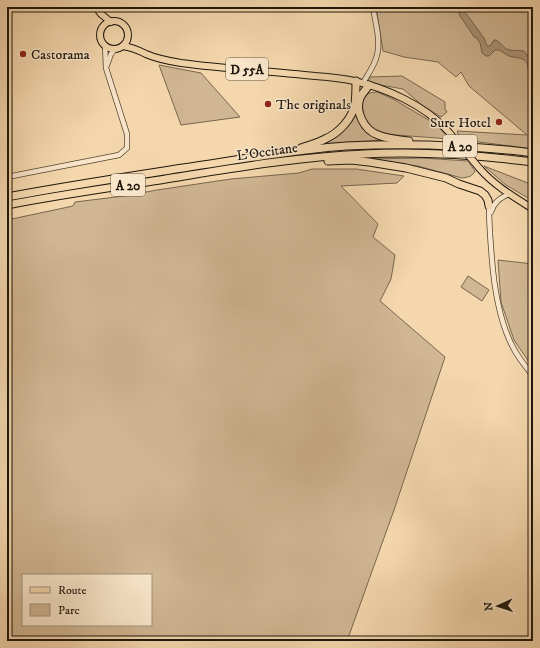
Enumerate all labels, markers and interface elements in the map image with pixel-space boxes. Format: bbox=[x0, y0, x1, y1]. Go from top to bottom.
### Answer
place label: Castorama bbox=[31, 46, 90, 64]
marker: Castorama bbox=[18, 49, 28, 59]
road number: D 55A bbox=[226, 58, 268, 80]
place label: The originals bbox=[276, 96, 351, 114]
marker: The originals bbox=[263, 99, 273, 109]
place label: Sure Hotel bbox=[430, 114, 492, 132]
marker: Sure Hotel bbox=[494, 117, 504, 127]
road number: A 20 bbox=[443, 135, 477, 157]
street label: L'Occitane bbox=[235, 139, 299, 165]
road number: A 20 bbox=[111, 174, 145, 196]
legend bbox=[22, 574, 152, 626]
text: Route bbox=[58, 583, 86, 598]
north arrow bbox=[478, 586, 518, 626]
text: N bbox=[482, 602, 496, 611]
text: Parc bbox=[58, 603, 80, 618]

